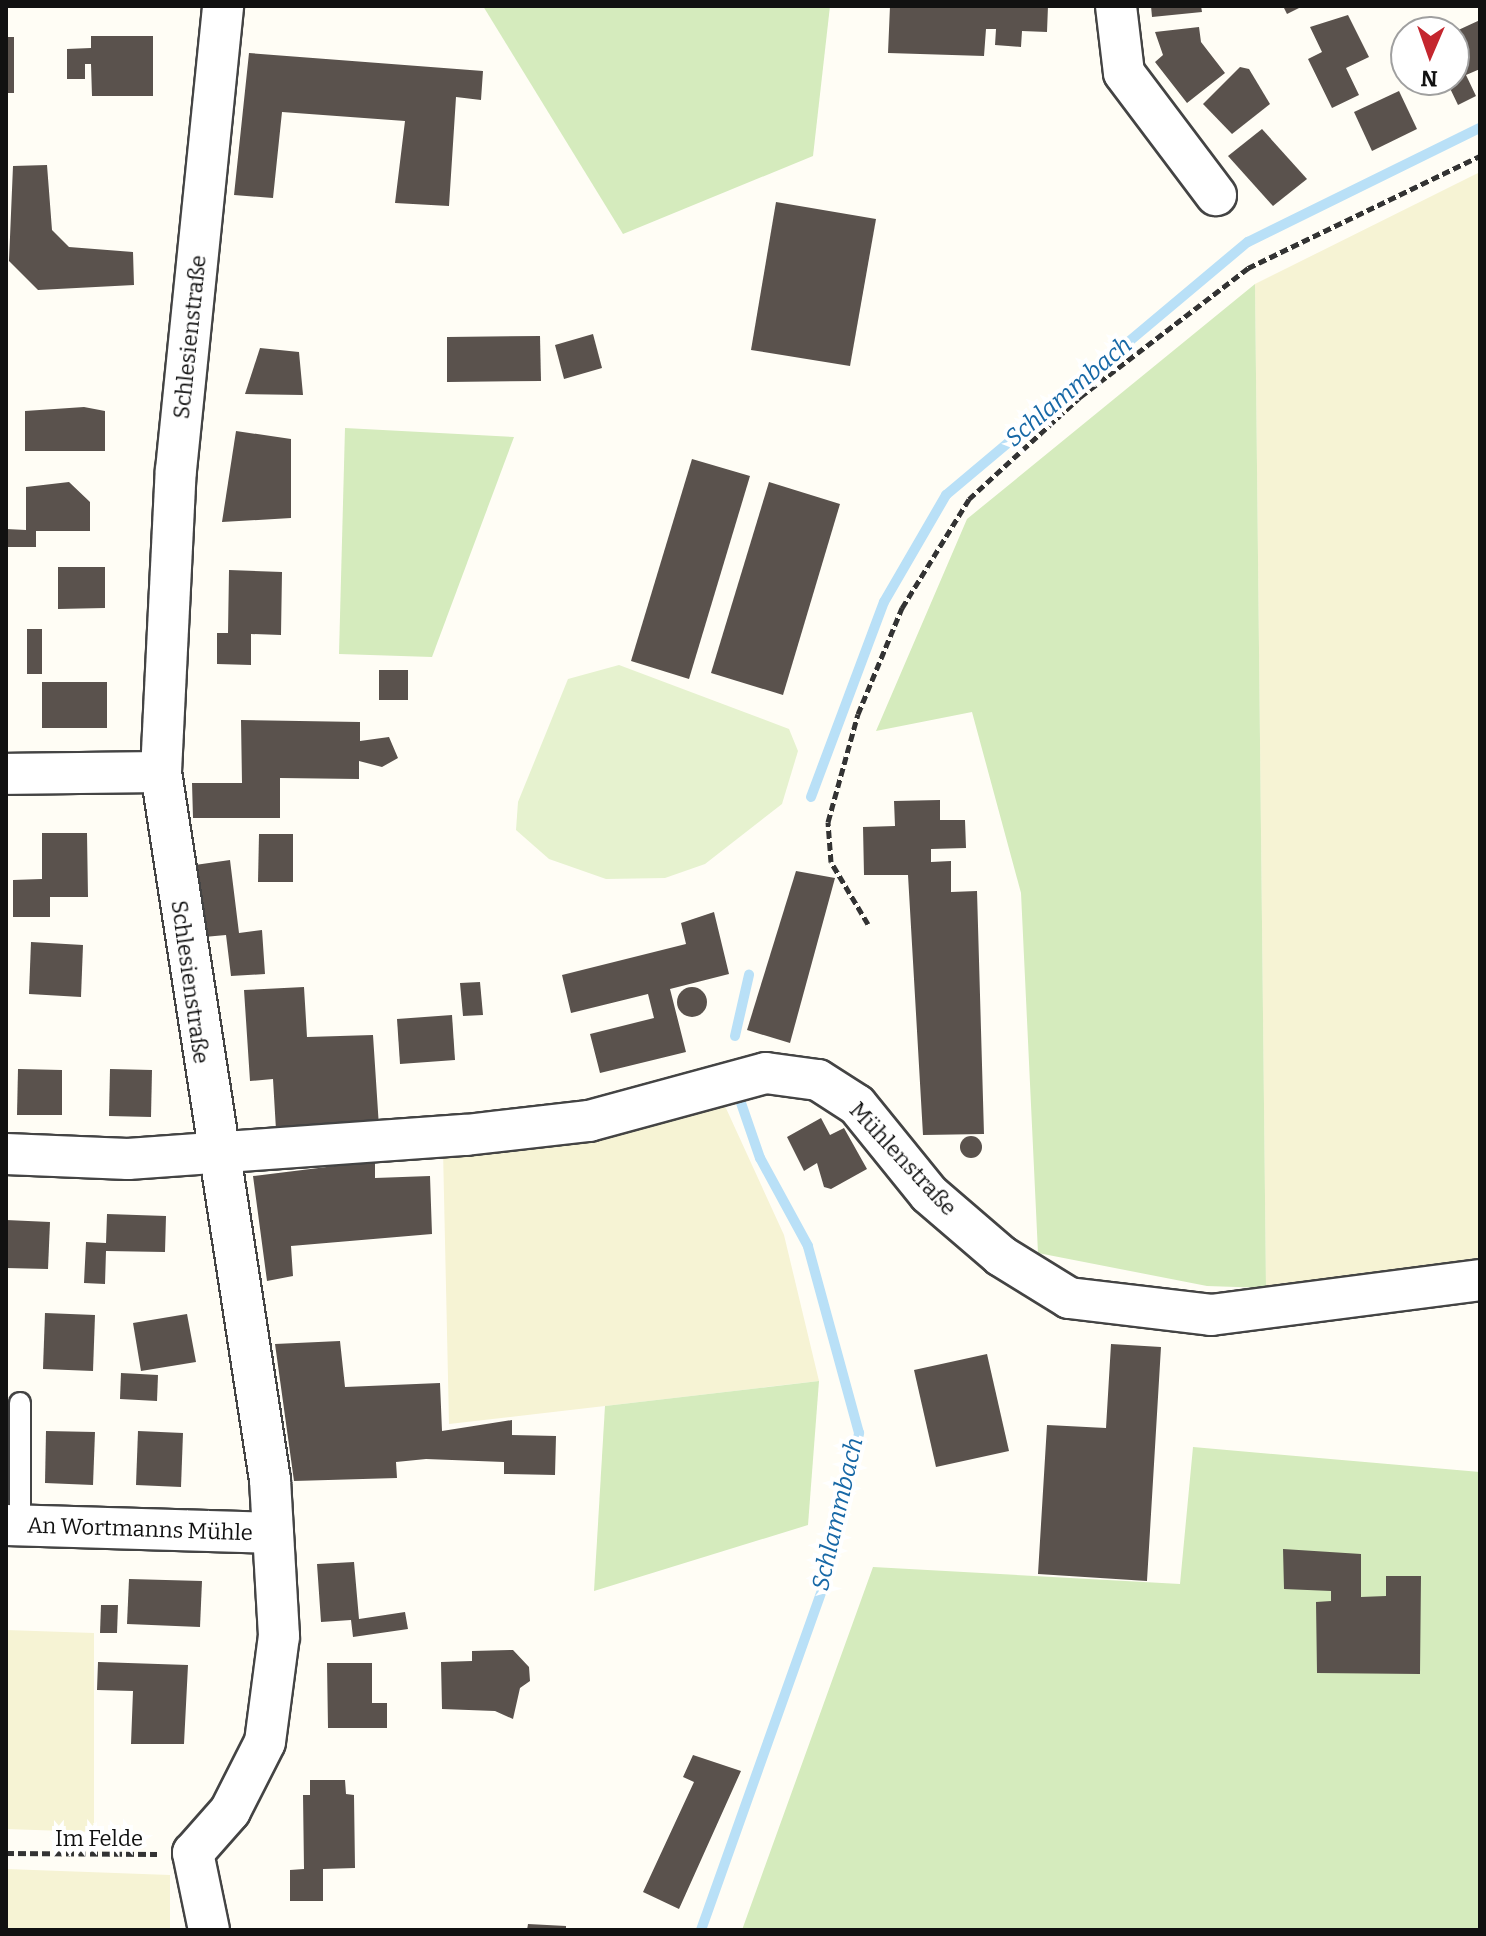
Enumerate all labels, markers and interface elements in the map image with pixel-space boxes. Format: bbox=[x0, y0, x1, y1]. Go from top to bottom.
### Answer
north arrow bbox=[1390, 16, 1470, 96]
text: N bbox=[1420, 65, 1438, 92]
street label: Schlesienstraße bbox=[168, 254, 212, 420]
water label: Schlammbach bbox=[1000, 331, 1138, 453]
street label: Schlesienstraße bbox=[165, 899, 215, 1065]
street label: Mühlenstraße bbox=[844, 1097, 962, 1221]
water label: Schlammbach bbox=[806, 1435, 870, 1593]
street label: An Wortmanns Mühle bbox=[27, 1512, 253, 1546]
street label: Im Felde bbox=[55, 1826, 143, 1852]

